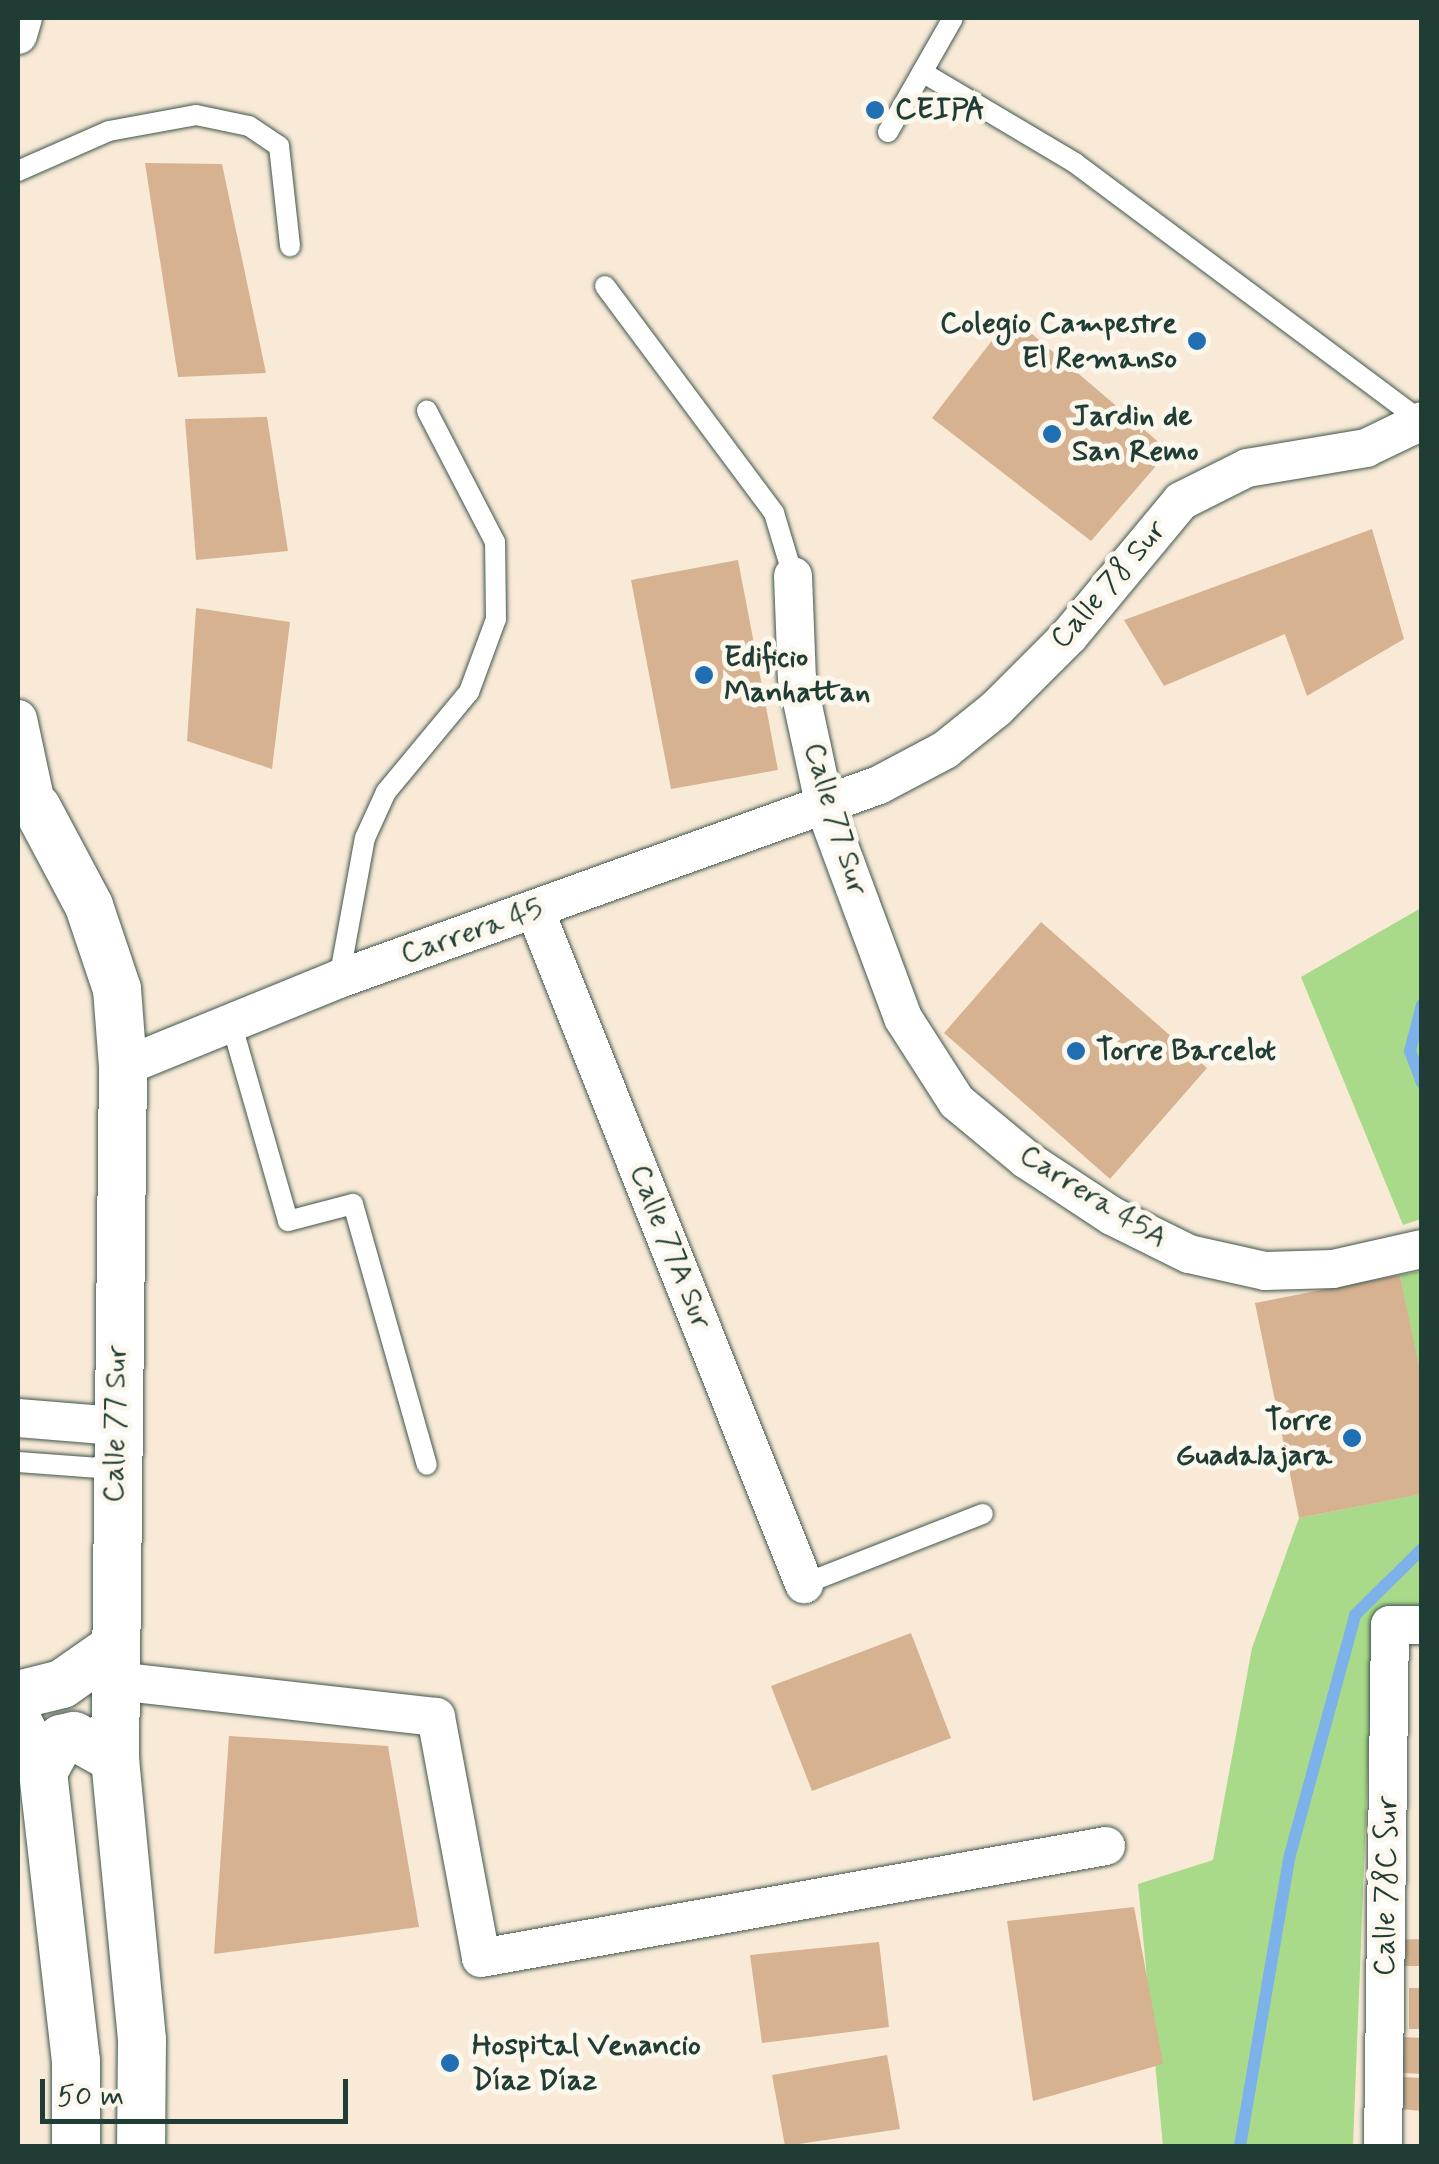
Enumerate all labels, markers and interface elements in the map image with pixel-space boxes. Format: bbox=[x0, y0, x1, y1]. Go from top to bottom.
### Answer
place label: CEIPA bbox=[895, 92, 985, 128]
marker: CEIPA bbox=[864, 99, 886, 121]
place label: Colegio Campestre El Remanso bbox=[940, 306, 1177, 376]
marker: Colegio Campestre El Remanso bbox=[1186, 330, 1208, 352]
place label: Jardin de San Remo bbox=[1072, 399, 1202, 470]
marker: Jardin de San Remo bbox=[1041, 423, 1063, 445]
street label: Calle 78 Sur bbox=[1043, 513, 1175, 657]
place label: Edificio Manhattan bbox=[724, 640, 870, 710]
marker: Edificio Manhattan bbox=[693, 664, 715, 686]
street label: Calle 77 Sur bbox=[795, 738, 875, 900]
street label: Carrera 45 bbox=[396, 891, 548, 973]
place label: Torre Barcelot bbox=[1096, 1033, 1272, 1069]
marker: Torre Barcelot bbox=[1065, 1040, 1087, 1062]
street label: Carrera 45A bbox=[1012, 1137, 1174, 1257]
street label: Calle 77A Sur bbox=[620, 1158, 720, 1336]
street label: Calle 77 Sur bbox=[97, 1345, 135, 1503]
place label: Torre Guadalajara bbox=[1175, 1403, 1332, 1474]
marker: Torre Guadalajara bbox=[1341, 1427, 1363, 1449]
street label: Calle 78C Sur bbox=[1367, 1796, 1407, 1976]
place label: Hospital Venancio Díaz Díaz bbox=[472, 2028, 705, 2098]
marker: Hospital Venancio Díaz Díaz bbox=[437, 2050, 463, 2076]
scale bar bbox=[45, 2059, 352, 2121]
text: 50 m bbox=[57, 2077, 124, 2116]

